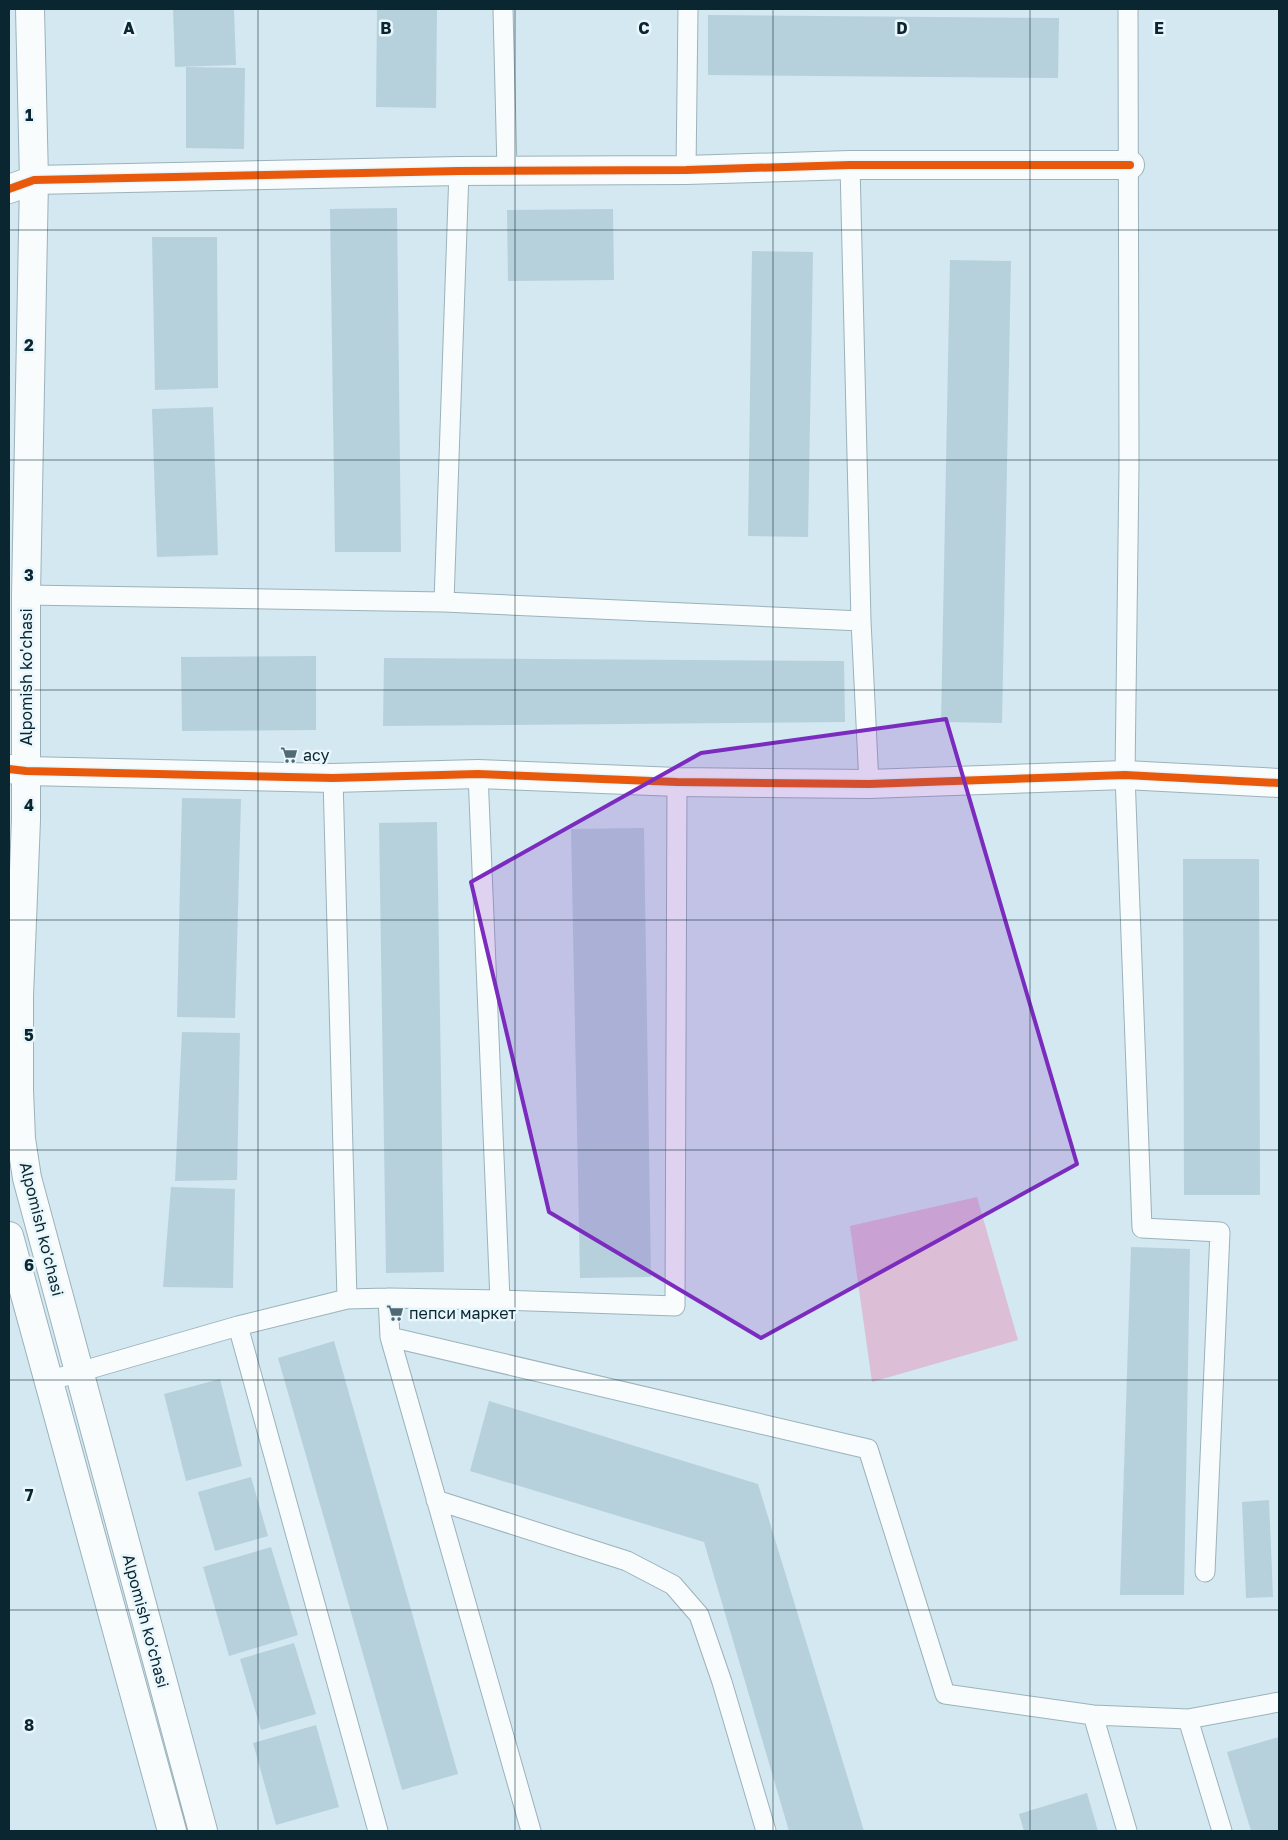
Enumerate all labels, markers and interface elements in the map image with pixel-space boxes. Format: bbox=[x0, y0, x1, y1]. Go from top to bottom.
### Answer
text: A bbox=[123, 18, 135, 38]
text: B bbox=[380, 18, 392, 38]
text: C bbox=[638, 18, 650, 38]
text: D bbox=[896, 18, 908, 38]
text: E bbox=[1154, 18, 1164, 38]
text: 1 bbox=[25, 105, 33, 125]
text: 2 bbox=[24, 335, 34, 355]
text: 3 bbox=[24, 565, 34, 585]
street label: Alpomish ko'chasi bbox=[16, 608, 36, 746]
supermarket icon: асу bbox=[279, 745, 299, 765]
place label: асу bbox=[303, 745, 329, 765]
text: 4 bbox=[24, 795, 34, 815]
text: 5 bbox=[24, 1025, 34, 1045]
street label: Alpomish ko'chasi bbox=[16, 1160, 68, 1298]
text: 6 bbox=[24, 1255, 34, 1275]
supermarket icon: пепси маркет bbox=[385, 1303, 405, 1323]
place label: пепси маркет bbox=[409, 1303, 516, 1323]
text: 7 bbox=[25, 1485, 34, 1505]
street label: Alpomish ko'chasi bbox=[119, 1552, 173, 1690]
text: 8 bbox=[24, 1715, 34, 1735]

